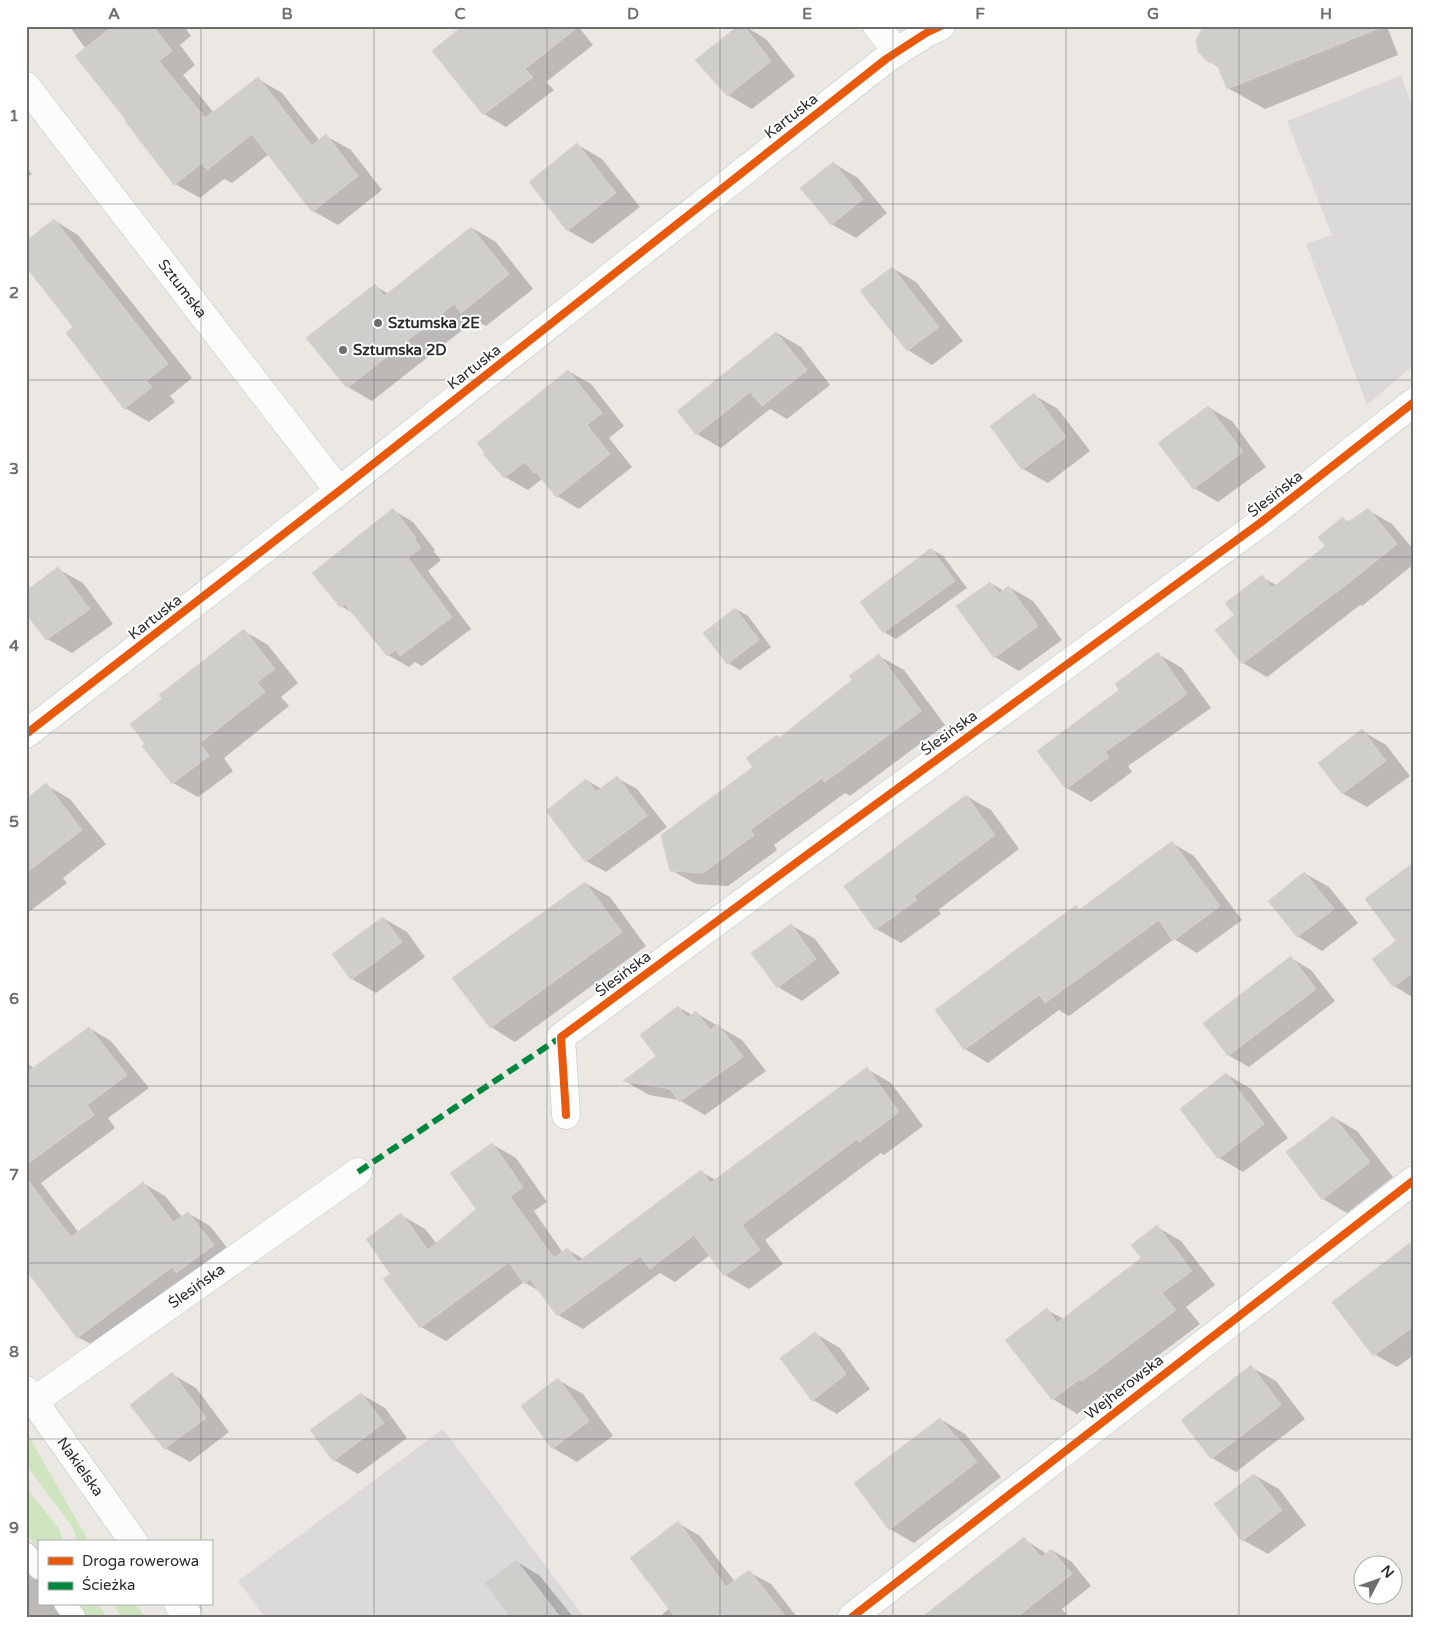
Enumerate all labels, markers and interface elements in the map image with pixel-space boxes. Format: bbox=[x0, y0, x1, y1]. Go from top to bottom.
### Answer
text: A bbox=[108, 4, 120, 24]
text: B bbox=[281, 4, 293, 24]
text: C bbox=[454, 4, 466, 24]
text: D bbox=[627, 4, 639, 24]
text: E bbox=[802, 4, 812, 24]
text: F bbox=[975, 4, 985, 24]
text: G bbox=[1147, 4, 1159, 24]
text: H bbox=[1320, 4, 1332, 24]
street label: Kartuska bbox=[761, 90, 821, 142]
text: 1 bbox=[9, 106, 19, 126]
street label: Sztumska bbox=[154, 256, 211, 321]
text: 2 bbox=[9, 283, 19, 303]
place label: Sztumska 2E bbox=[388, 314, 480, 332]
marker: Sztumska 2E bbox=[372, 317, 384, 329]
place label: Sztumska 2D bbox=[353, 341, 447, 359]
street label: Kartuska bbox=[444, 341, 504, 393]
marker: Sztumska 2D bbox=[337, 344, 349, 356]
text: 3 bbox=[9, 459, 19, 479]
street label: Ślesińska bbox=[1244, 467, 1306, 521]
street label: Kartuska bbox=[125, 591, 185, 643]
text: 4 bbox=[9, 636, 19, 656]
street label: Ślesińska bbox=[917, 707, 981, 759]
text: 5 bbox=[9, 812, 19, 832]
street label: Ślesińska bbox=[592, 947, 654, 1001]
text: 6 bbox=[9, 989, 19, 1009]
text: 7 bbox=[9, 1165, 19, 1185]
street label: Ślesińska bbox=[165, 1260, 228, 1312]
text: 8 bbox=[9, 1342, 19, 1362]
street label: Wejherowska bbox=[1081, 1351, 1167, 1423]
street label: Nakielska bbox=[53, 1434, 108, 1500]
text: 9 bbox=[9, 1518, 19, 1538]
legend bbox=[38, 1540, 212, 1606]
text: Droga rowerowa bbox=[82, 1552, 199, 1570]
north arrow bbox=[1352, 1556, 1402, 1606]
text: N bbox=[1377, 1562, 1398, 1582]
text: Ścieżka bbox=[82, 1576, 135, 1594]

